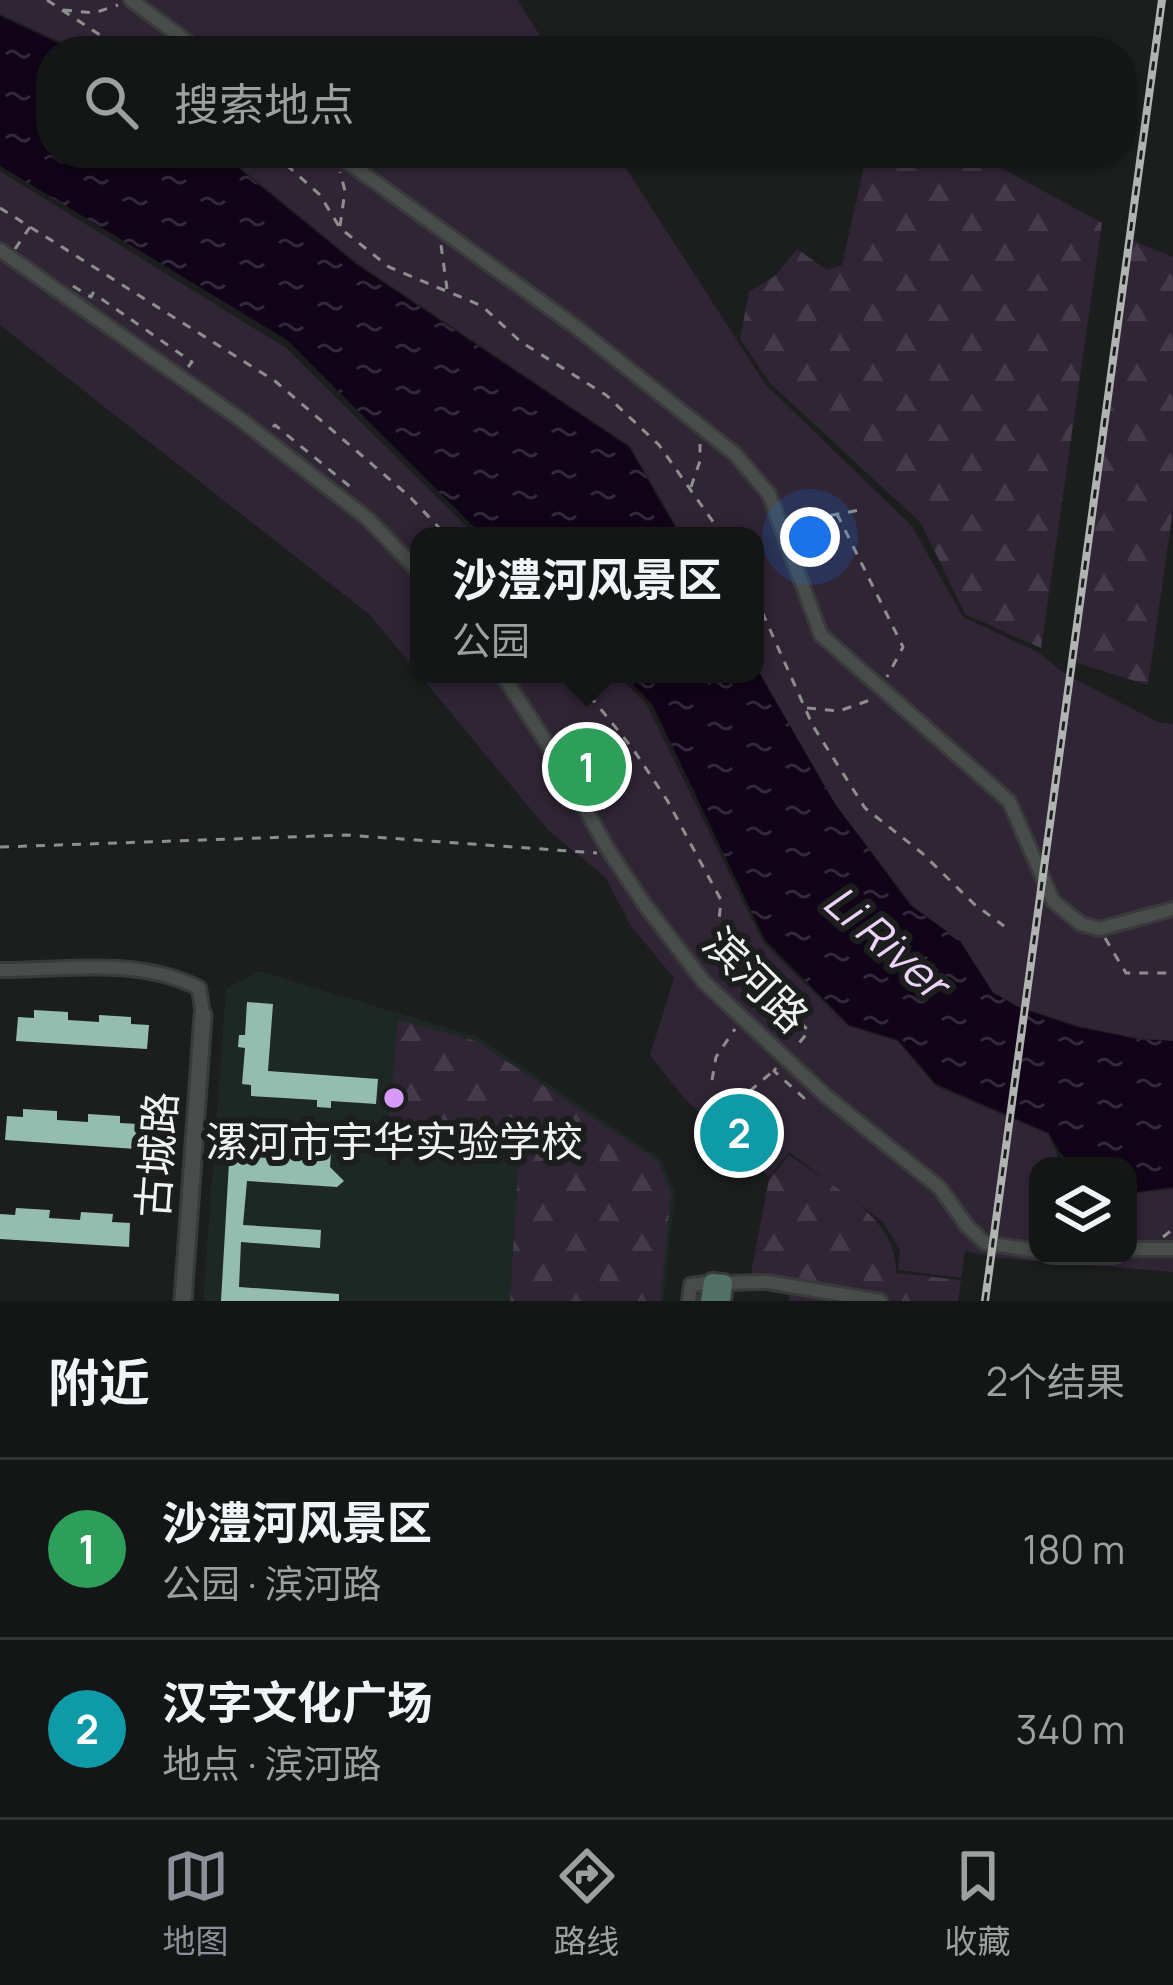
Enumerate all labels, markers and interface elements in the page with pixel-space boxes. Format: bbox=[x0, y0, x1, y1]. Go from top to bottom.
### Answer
search box bbox=[36, 36, 1137, 168]
icon: search bbox=[78, 69, 144, 135]
text: 搜索地点 bbox=[174, 73, 354, 135]
your location bbox=[780, 507, 840, 567]
popup bbox=[410, 527, 764, 683]
text: 沙澧河风景区 bbox=[452, 548, 722, 610]
text: 公园 bbox=[452, 613, 530, 667]
pin: 1 bbox=[548, 722, 626, 812]
water label: Li River bbox=[811, 870, 966, 1016]
street label: 滨河路 bbox=[692, 914, 822, 1044]
marker: 漯河市宇华实验学校 bbox=[381, 1085, 407, 1111]
pin: 2 bbox=[700, 1088, 778, 1178]
street label: 古城路 bbox=[123, 1090, 189, 1220]
place label: 漯河市宇华实验学校 bbox=[205, 1112, 583, 1170]
map controls bbox=[1029, 1157, 1137, 1265]
button: layers bbox=[1029, 1157, 1137, 1265]
text: 附近 bbox=[48, 1347, 150, 1416]
text: 2个结果 bbox=[986, 1354, 1125, 1408]
text: 沙澧河风景区 bbox=[162, 1491, 432, 1553]
text: 1 bbox=[78, 1522, 96, 1576]
text: 180 m bbox=[1022, 1522, 1125, 1576]
text: 公园 · 滨河路 bbox=[162, 1556, 381, 1610]
text: 汉字文化广场 bbox=[162, 1671, 432, 1733]
text: 2 bbox=[75, 1702, 99, 1756]
text: 340 m bbox=[1016, 1702, 1125, 1756]
text: 地点 · 滨河路 bbox=[162, 1736, 381, 1790]
tab: 地图 bbox=[163, 1843, 229, 1963]
tab: 路线 bbox=[554, 1843, 620, 1963]
tab: 收藏 bbox=[945, 1843, 1011, 1963]

